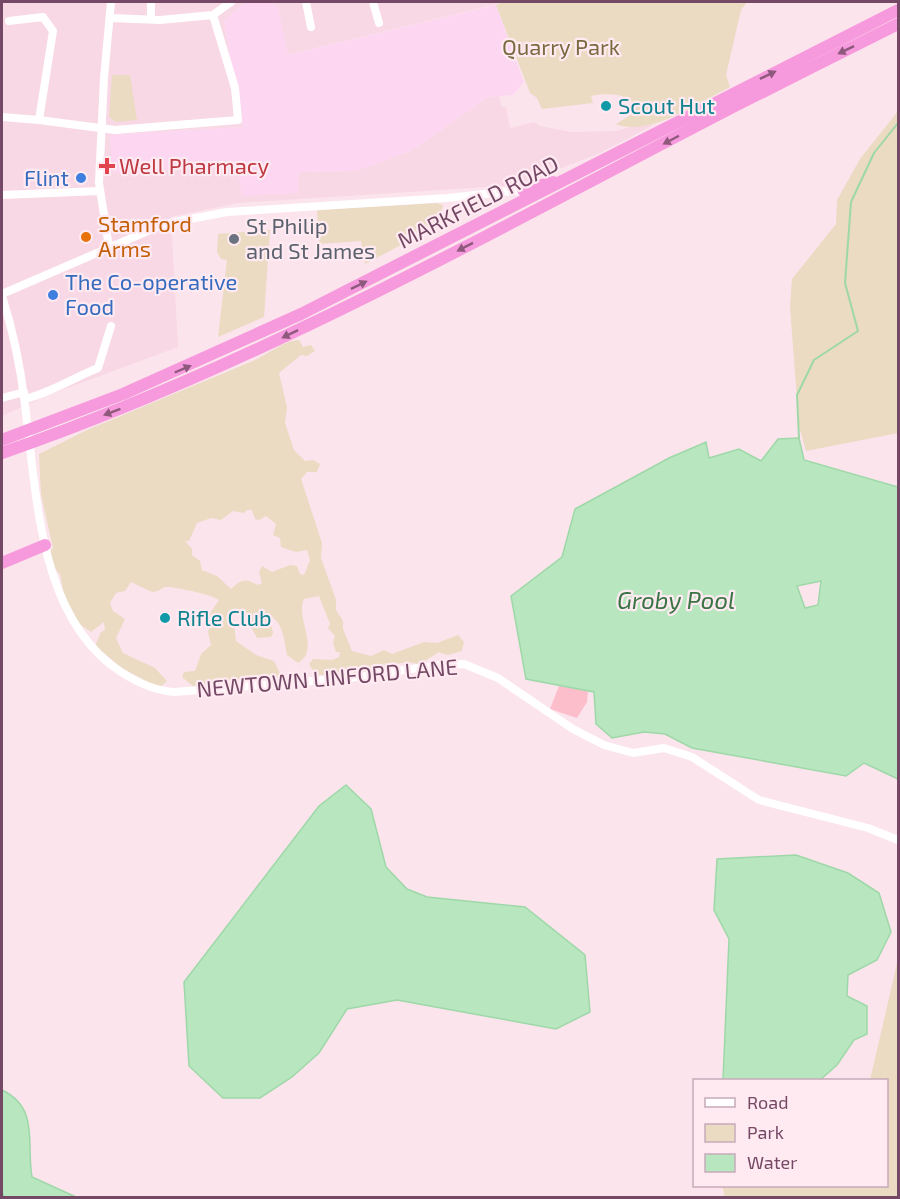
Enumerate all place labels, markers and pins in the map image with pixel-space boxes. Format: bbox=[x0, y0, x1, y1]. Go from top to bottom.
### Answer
place label: Scout Hut bbox=[618, 92, 715, 118]
marker: Scout Hut bbox=[599, 99, 613, 113]
place label: Well Pharmacy bbox=[119, 152, 269, 178]
marker: Well Pharmacy bbox=[100, 159, 114, 173]
place label: Flint bbox=[24, 164, 69, 190]
marker: Flint bbox=[74, 171, 88, 185]
place label: Stamford Arms bbox=[98, 210, 192, 261]
place label: St Philip and St James bbox=[246, 212, 375, 263]
marker: Stamford Arms bbox=[79, 230, 93, 244]
marker: St Philip and St James bbox=[227, 232, 241, 246]
place label: The Co-operative Food bbox=[65, 268, 237, 319]
marker: The Co-operative Food bbox=[46, 288, 60, 302]
place label: Rifle Club bbox=[177, 604, 272, 630]
marker: Rifle Club bbox=[158, 611, 172, 625]

